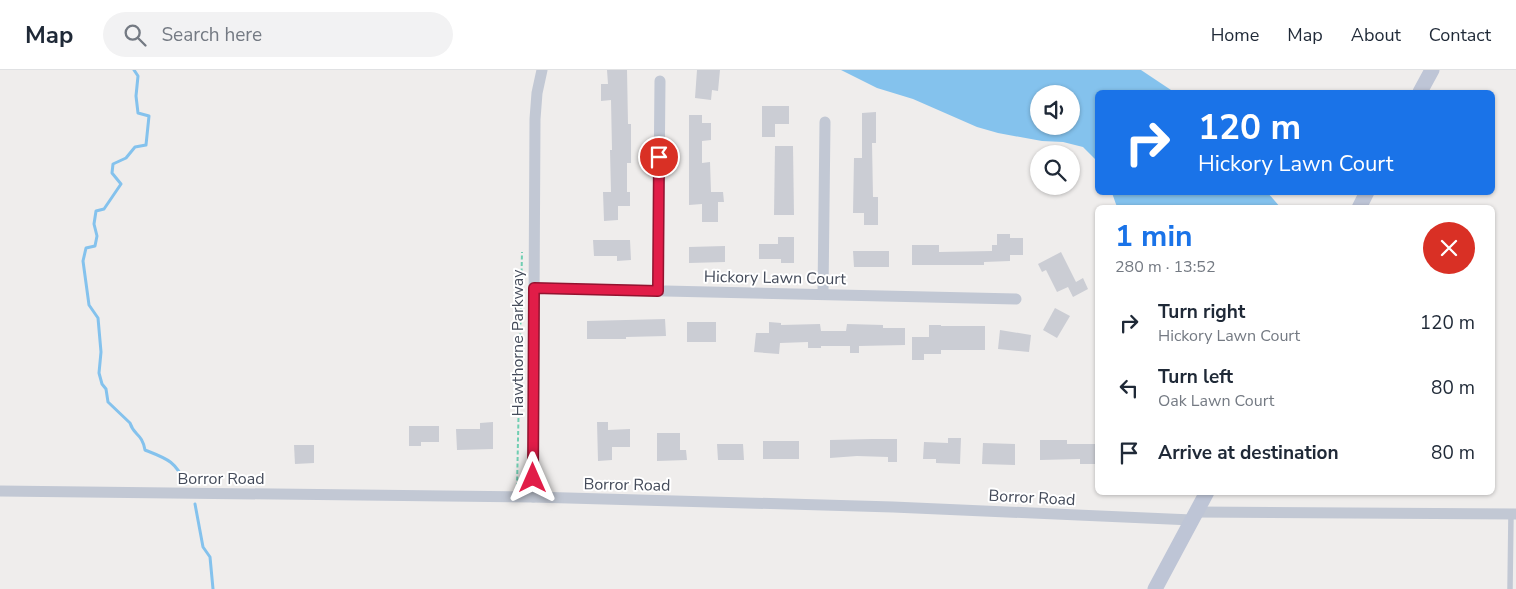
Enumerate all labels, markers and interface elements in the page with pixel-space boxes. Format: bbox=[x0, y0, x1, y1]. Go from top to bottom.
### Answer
search box bbox=[103, 12, 453, 57]
text: Map bbox=[25, 19, 73, 51]
icon: search bbox=[121, 21, 149, 49]
text: Search here bbox=[161, 22, 262, 48]
text: Home bbox=[1211, 23, 1259, 47]
text: Map bbox=[1287, 23, 1323, 47]
text: About bbox=[1351, 23, 1401, 47]
text: Contact bbox=[1429, 23, 1491, 47]
map controls bbox=[1030, 85, 1080, 195]
button: sound bbox=[1030, 85, 1080, 135]
text: 120 m bbox=[1198, 104, 1301, 151]
icon: right bbox=[1115, 110, 1180, 175]
pin bbox=[638, 136, 680, 178]
icon: arrive bbox=[645, 143, 673, 171]
button: search bbox=[1030, 145, 1080, 195]
text: Hickory Lawn Court bbox=[1198, 149, 1393, 179]
text: 1 min bbox=[1115, 216, 1193, 257]
button: close bbox=[1423, 222, 1475, 274]
text: 280 m · 13:52 bbox=[1115, 256, 1216, 278]
street label: Hickory Lawn Court bbox=[704, 266, 847, 290]
street label: Hawthorne Parkway bbox=[507, 269, 529, 416]
text: Turn right bbox=[1158, 299, 1245, 325]
icon: right bbox=[1115, 309, 1143, 337]
text: 120 m bbox=[1420, 310, 1475, 336]
text: Hickory Lawn Court bbox=[1158, 325, 1300, 347]
text: Turn left bbox=[1158, 364, 1233, 390]
icon: left bbox=[1115, 374, 1143, 402]
text: 80 m bbox=[1431, 375, 1475, 401]
text: Oak Lawn Court bbox=[1158, 390, 1274, 412]
icon: arrive bbox=[1115, 439, 1143, 467]
text: Arrive at destination bbox=[1158, 440, 1339, 466]
text: 80 m bbox=[1431, 440, 1475, 466]
position arrow bbox=[506, 451, 558, 503]
street label: Borror Road bbox=[177, 468, 265, 490]
street label: Borror Road bbox=[583, 473, 671, 497]
street label: Borror Road bbox=[988, 485, 1076, 511]

